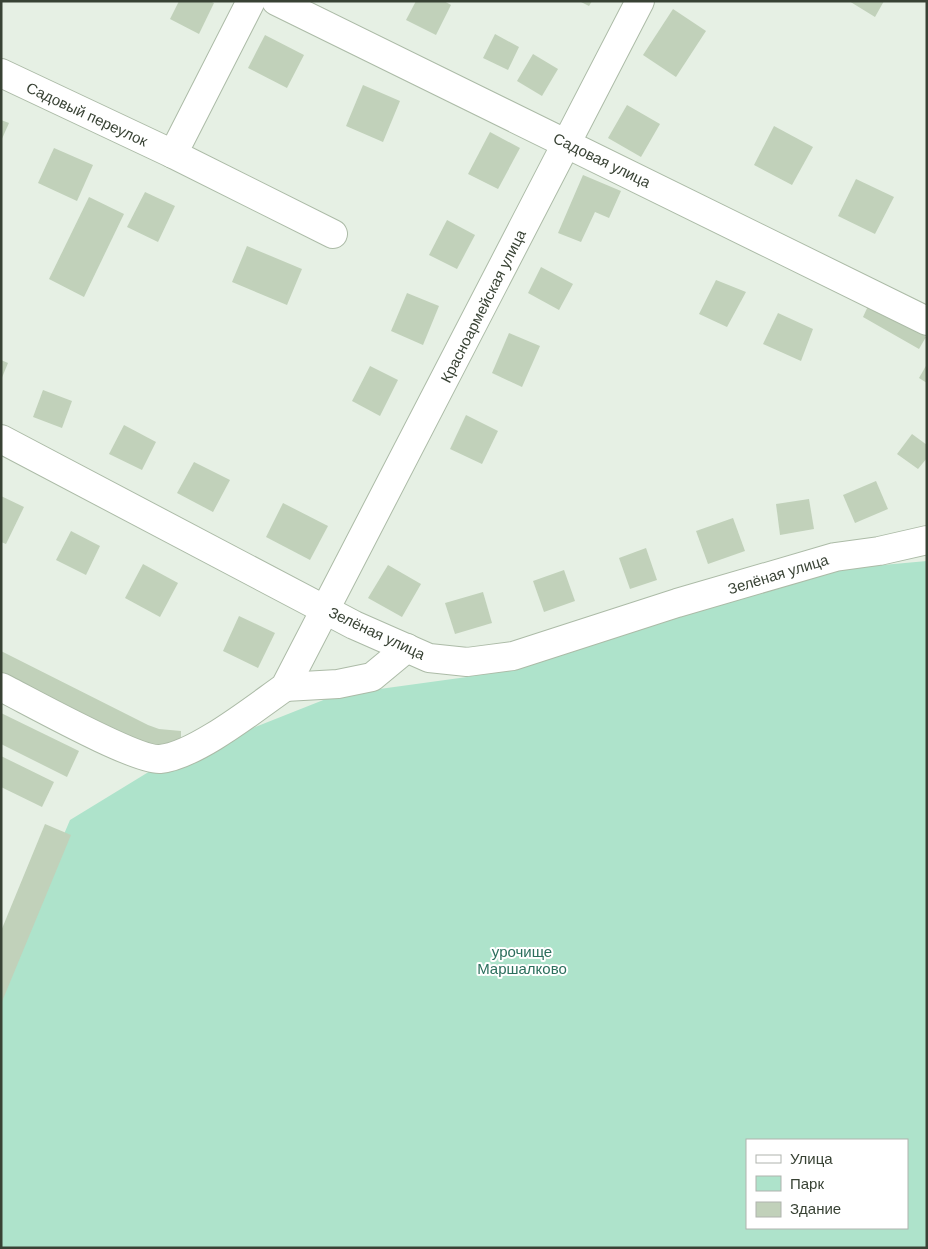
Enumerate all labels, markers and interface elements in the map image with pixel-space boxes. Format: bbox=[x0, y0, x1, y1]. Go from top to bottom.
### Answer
street label: Садовый переулок bbox=[24, 78, 151, 150]
street label: Садовая улица bbox=[551, 129, 654, 191]
street label: Красноармейская улица bbox=[437, 226, 529, 385]
street label: Зелёная улица bbox=[726, 550, 831, 597]
street label: Зелёная улица bbox=[326, 603, 428, 663]
park label: урочище Маршалково bbox=[477, 943, 567, 977]
legend bbox=[746, 1139, 908, 1229]
text: Улица bbox=[790, 1150, 833, 1167]
text: Парк bbox=[790, 1175, 824, 1192]
text: Здание bbox=[790, 1200, 841, 1217]

